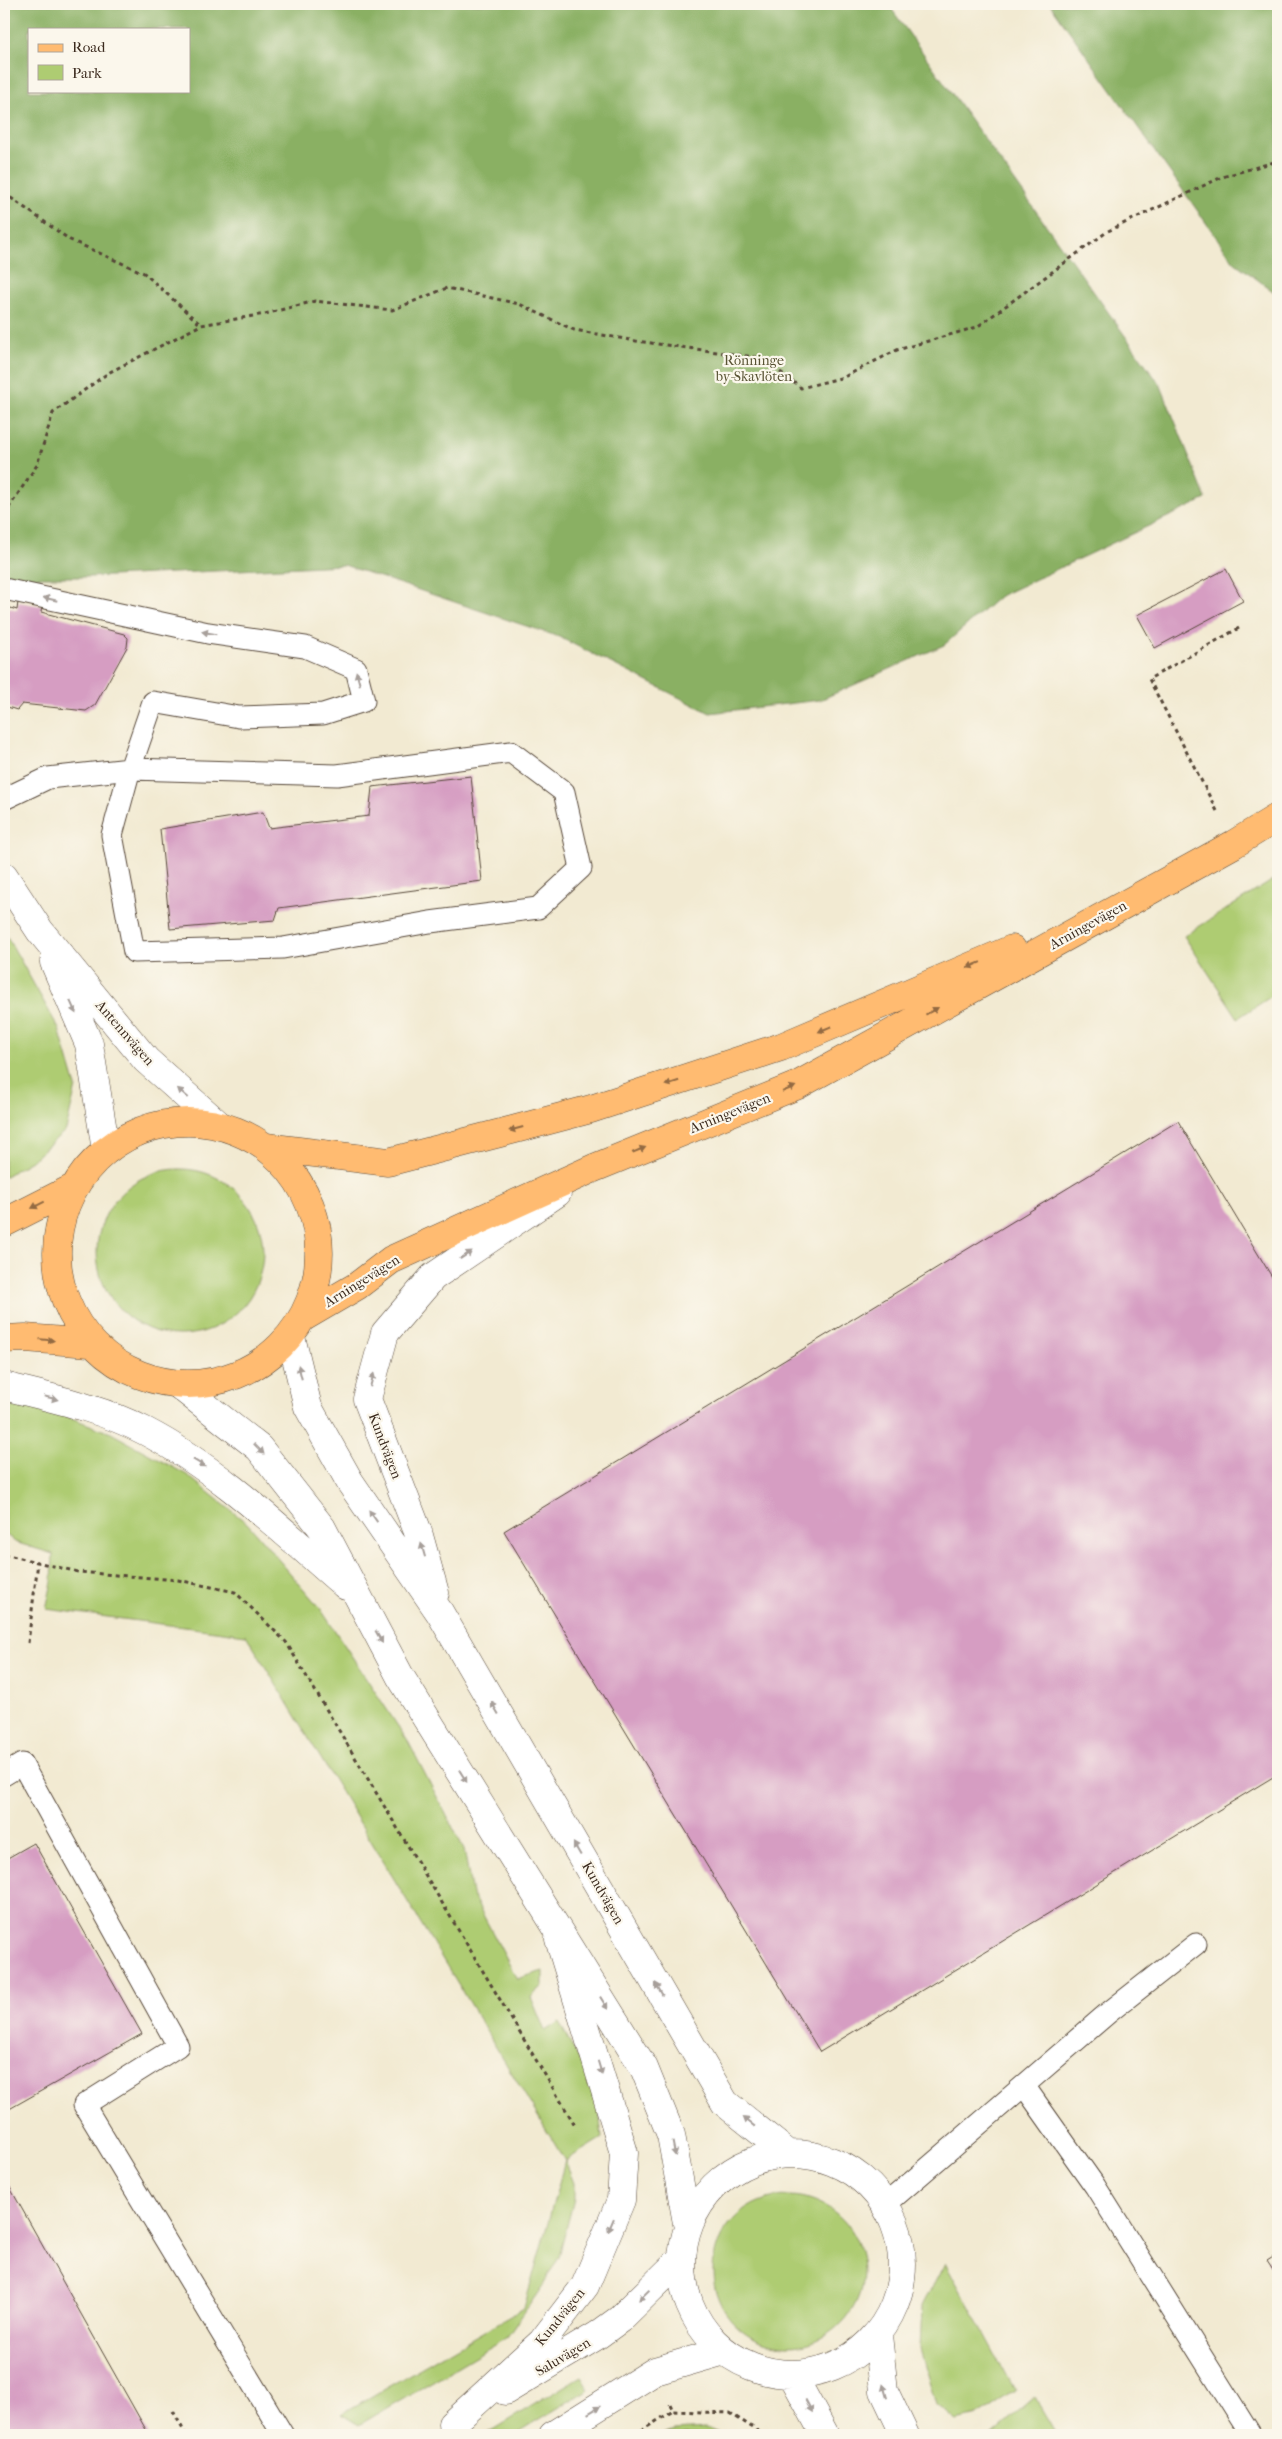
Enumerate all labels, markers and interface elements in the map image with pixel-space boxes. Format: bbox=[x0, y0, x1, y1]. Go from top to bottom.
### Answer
legend bbox=[28, 28, 190, 92]
text: Road bbox=[72, 38, 106, 56]
text: Park bbox=[72, 64, 102, 82]
park label: Rönninge by-Skavlöten bbox=[715, 352, 792, 385]
one-way arrow bbox=[42, 595, 57, 603]
one-way arrow bbox=[200, 629, 216, 637]
one-way arrow bbox=[354, 671, 362, 686]
street label: Arningevägen bbox=[1046, 897, 1130, 954]
one-way arrow bbox=[967, 962, 981, 970]
street label: Antennvägen bbox=[91, 996, 158, 1069]
one-way arrow bbox=[70, 1000, 78, 1015]
one-way arrow bbox=[924, 1007, 939, 1015]
one-way arrow bbox=[818, 1025, 832, 1033]
one-way arrow bbox=[664, 1079, 679, 1087]
one-way arrow bbox=[782, 1084, 796, 1092]
one-way arrow bbox=[176, 1087, 189, 1098]
street label: Arningevägen bbox=[686, 1089, 773, 1137]
one-way arrow bbox=[508, 1125, 523, 1133]
one-way arrow bbox=[632, 1146, 647, 1154]
one-way arrow bbox=[31, 1201, 45, 1209]
one-way arrow bbox=[459, 1250, 473, 1259]
street label: Arningevägen bbox=[320, 1251, 403, 1311]
one-way arrow bbox=[39, 1336, 55, 1344]
one-way arrow bbox=[296, 1365, 304, 1380]
one-way arrow bbox=[369, 1373, 377, 1388]
one-way arrow bbox=[44, 1394, 59, 1402]
street label: Kundvägen bbox=[365, 1411, 405, 1481]
one-way arrow bbox=[253, 1443, 265, 1455]
one-way arrow bbox=[192, 1458, 205, 1467]
one-way arrow bbox=[368, 1509, 378, 1522]
one-way arrow bbox=[418, 1542, 426, 1557]
one-way arrow bbox=[375, 1629, 383, 1644]
one-way arrow bbox=[491, 1702, 500, 1715]
one-way arrow bbox=[458, 1769, 467, 1783]
one-way arrow bbox=[573, 1842, 582, 1855]
street label: Kundvägen bbox=[578, 1859, 628, 1927]
one-way arrow bbox=[654, 1983, 663, 1996]
one-way arrow bbox=[599, 1997, 608, 2010]
one-way arrow bbox=[596, 2060, 604, 2075]
one-way arrow bbox=[743, 2117, 756, 2128]
one-way arrow bbox=[670, 2141, 678, 2157]
one-way arrow bbox=[607, 2218, 615, 2233]
street label: Kundvägen bbox=[532, 2285, 588, 2349]
one-way arrow bbox=[639, 2289, 651, 2301]
street label: Saluvägen bbox=[532, 2334, 594, 2380]
one-way arrow bbox=[881, 2383, 889, 2398]
one-way arrow bbox=[805, 2398, 813, 2413]
one-way arrow bbox=[588, 2405, 601, 2414]

